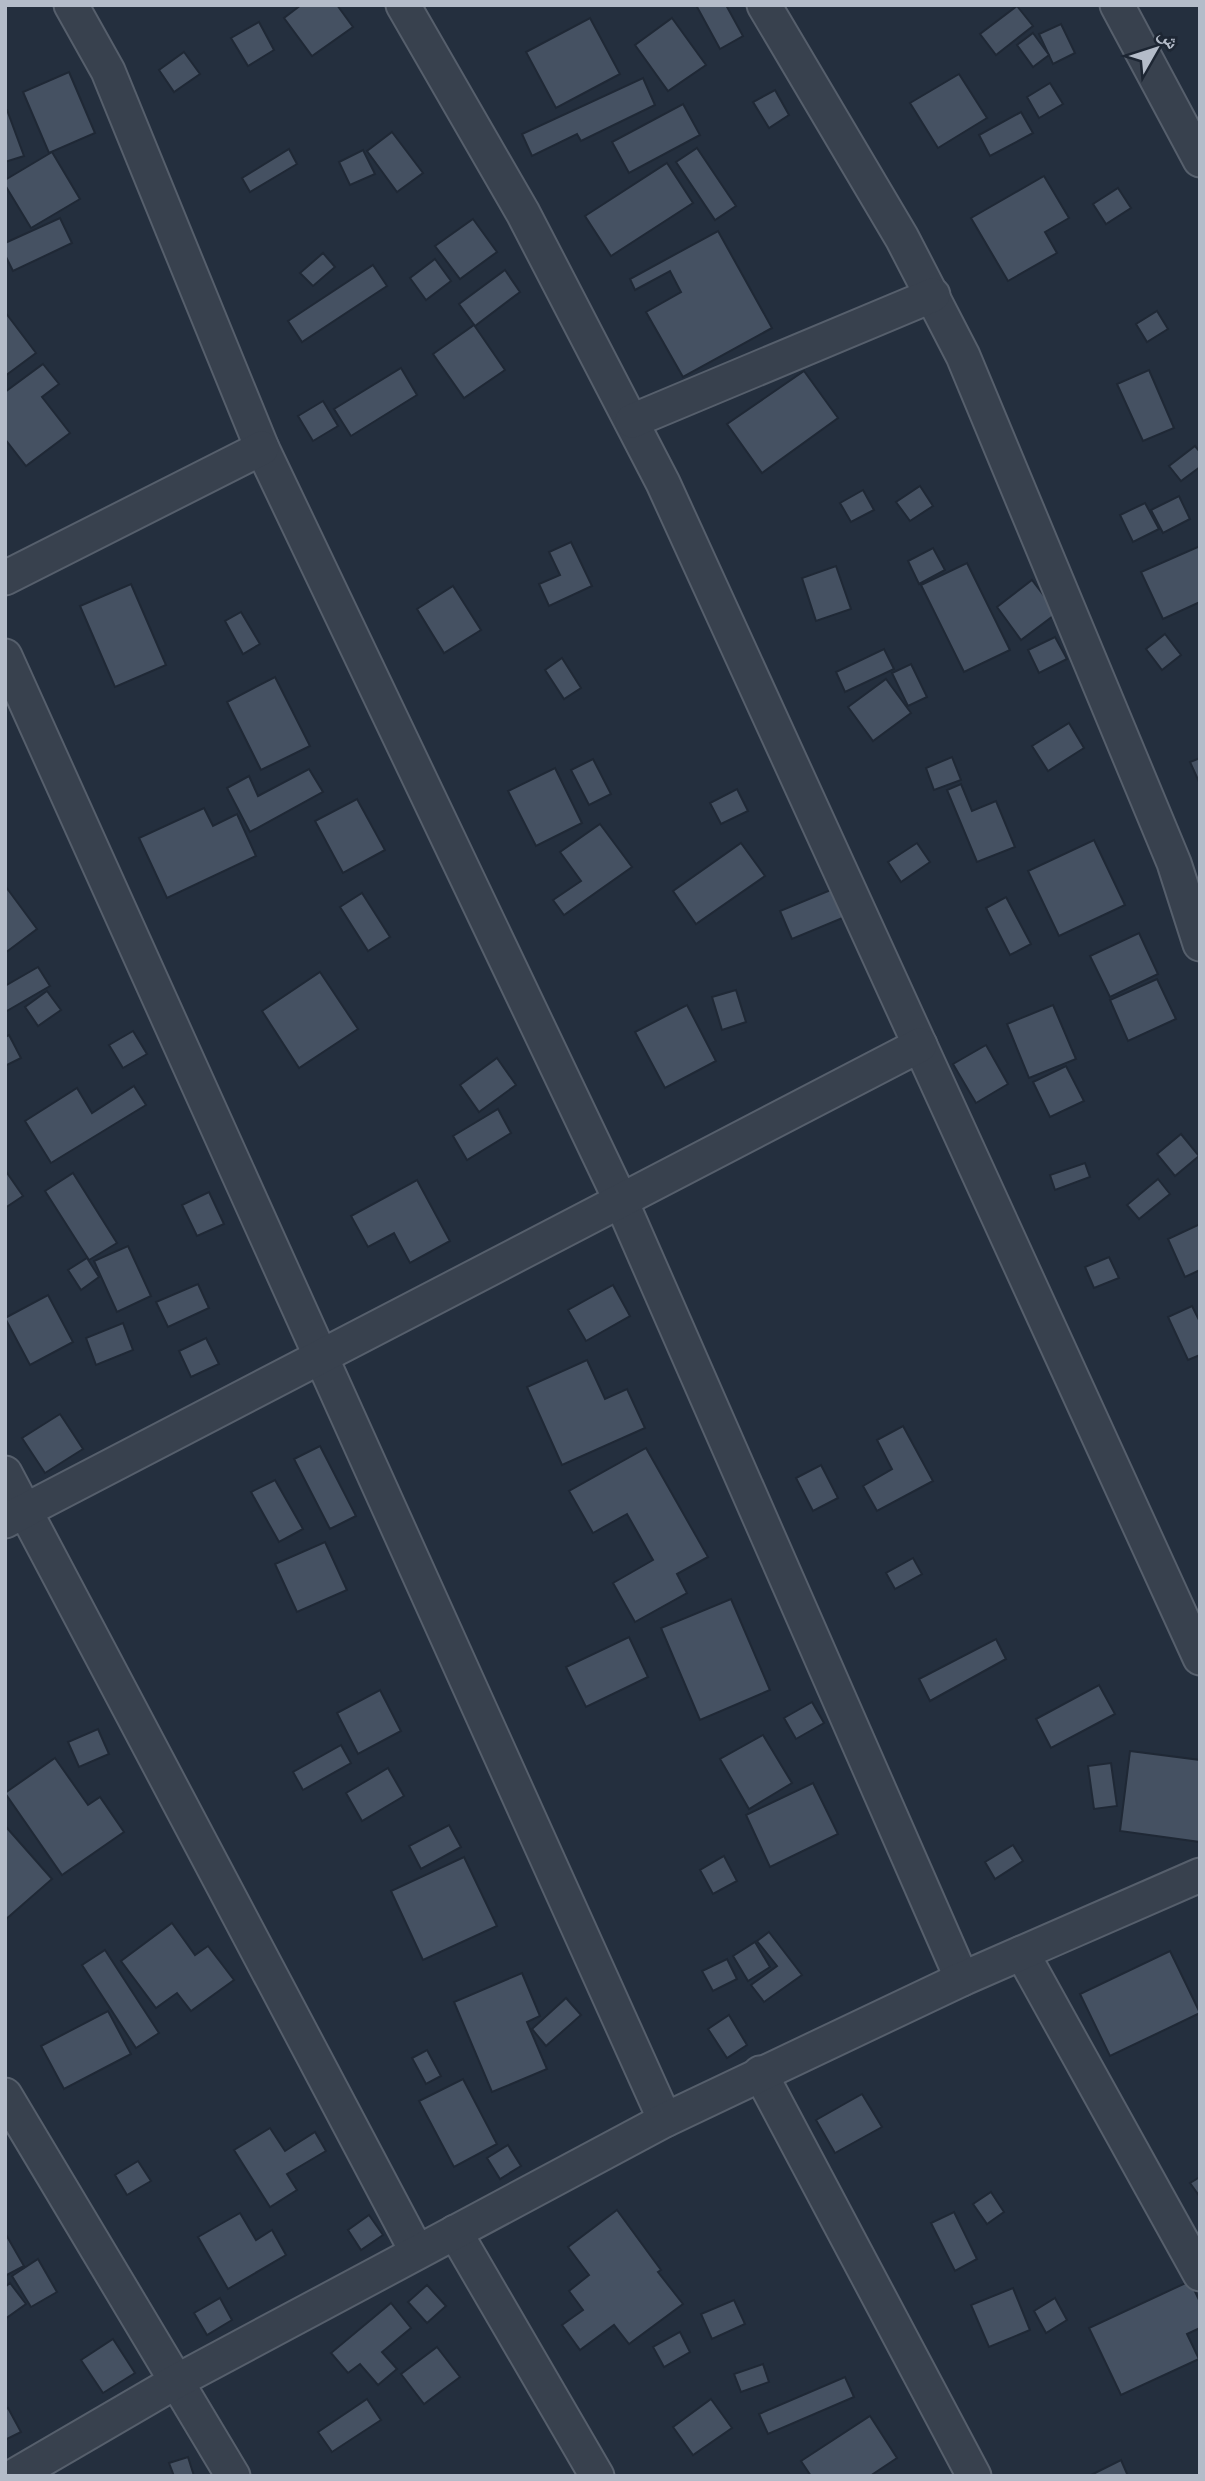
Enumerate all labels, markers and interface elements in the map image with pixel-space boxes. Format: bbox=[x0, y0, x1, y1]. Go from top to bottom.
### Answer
north arrow bbox=[1121, 14, 1191, 84]
text: ش bbox=[1154, 24, 1184, 54]

